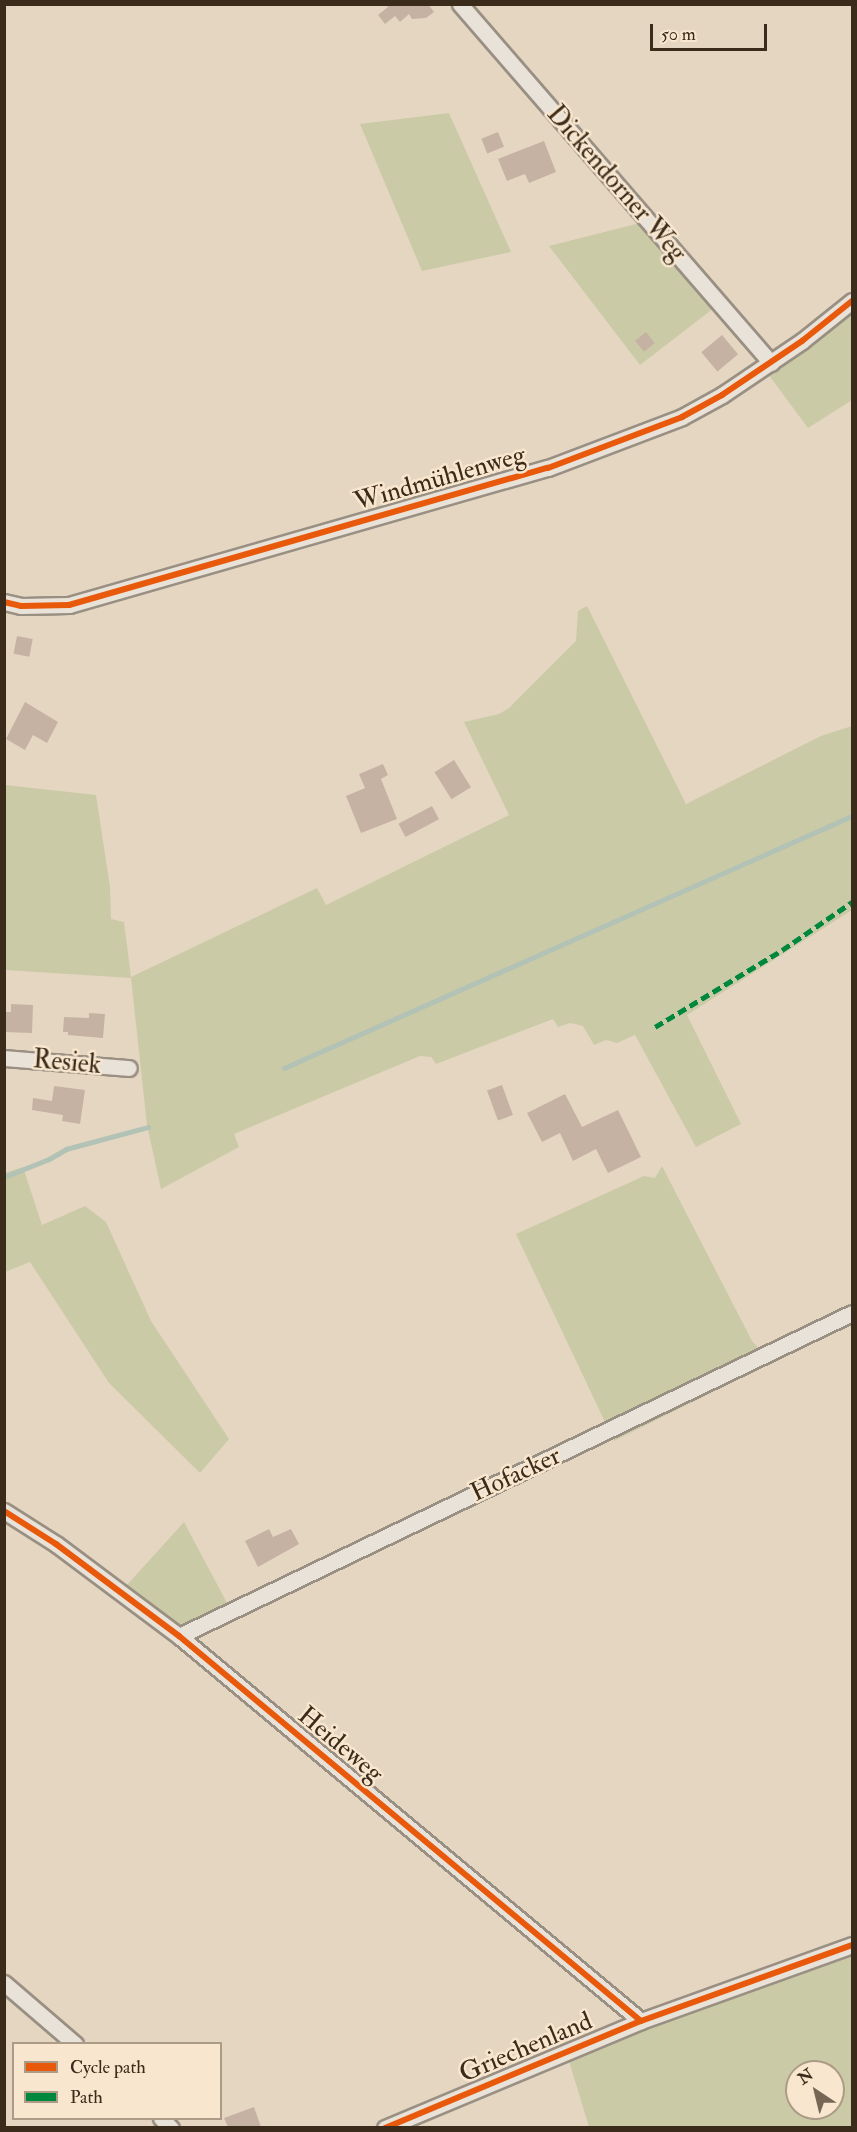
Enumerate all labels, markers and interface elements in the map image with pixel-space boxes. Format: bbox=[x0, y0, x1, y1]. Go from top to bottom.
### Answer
scale bar bbox=[653, 12, 770, 50]
text: 50 m bbox=[661, 23, 696, 46]
street label: Dickendorner Weg bbox=[540, 99, 692, 269]
street label: Windmühlenweg bbox=[351, 440, 529, 518]
street label: Resiek bbox=[32, 1044, 102, 1082]
street label: Hofacker bbox=[466, 1441, 566, 1509]
street label: Heideweg bbox=[291, 1700, 389, 1790]
street label: Griechenland bbox=[455, 2006, 597, 2090]
legend bbox=[12, 2042, 222, 2120]
text: Cycle path bbox=[70, 2056, 146, 2079]
north arrow bbox=[785, 2060, 845, 2120]
text: N bbox=[794, 2065, 817, 2089]
text: Path bbox=[70, 2086, 103, 2109]

